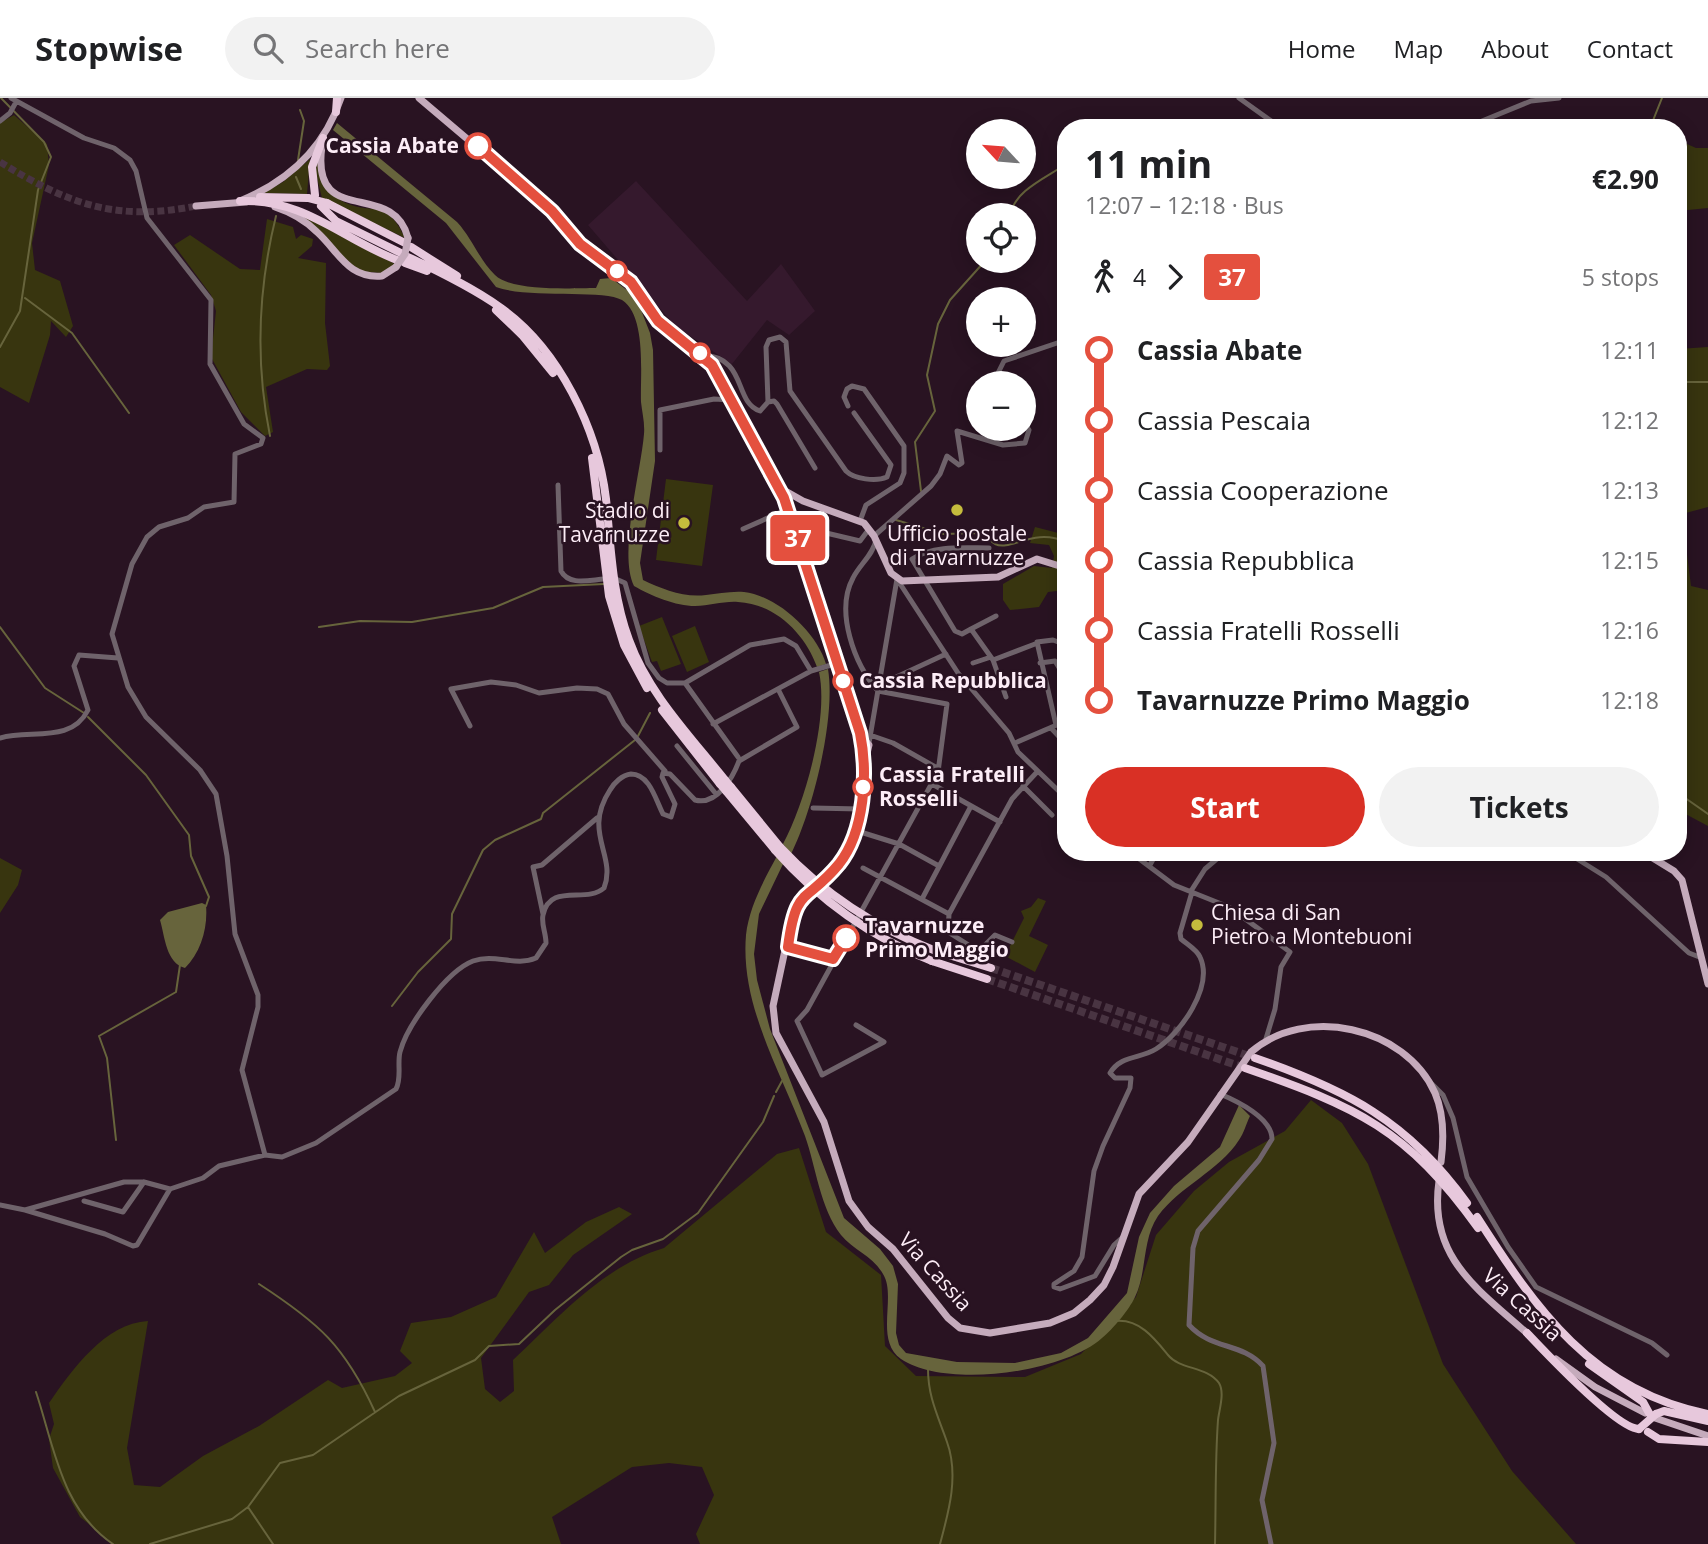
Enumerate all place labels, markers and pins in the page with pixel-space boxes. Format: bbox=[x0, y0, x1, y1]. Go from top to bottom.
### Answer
place label: Cassia Abate bbox=[326, 131, 459, 159]
marker: Cassia Abate bbox=[465, 133, 491, 159]
unlabelled marker bbox=[607, 261, 627, 281]
unlabelled marker bbox=[690, 343, 710, 363]
place label: Stadio di Tavarnuzze bbox=[559, 496, 670, 548]
marker: Ufficio postale di Tavarnuzze bbox=[949, 502, 965, 518]
marker: Stadio di Tavarnuzze bbox=[676, 515, 692, 531]
place label: Ufficio postale di Tavarnuzze bbox=[887, 519, 1027, 571]
place label: Cassia Repubblica bbox=[859, 666, 1047, 694]
marker: Cassia Repubblica bbox=[833, 671, 853, 691]
place label: Cassia Fratelli Rosselli bbox=[879, 760, 1025, 812]
marker: Cassia Fratelli Rosselli bbox=[853, 777, 873, 797]
place label: Chiesa di San Pietro a Montebuoni bbox=[1211, 898, 1412, 950]
place label: Tavarnuzze Primo Maggio bbox=[865, 911, 1009, 963]
marker: Chiesa di San Pietro a Montebuoni bbox=[1189, 917, 1205, 933]
marker: Tavarnuzze Primo Maggio bbox=[833, 925, 859, 951]

